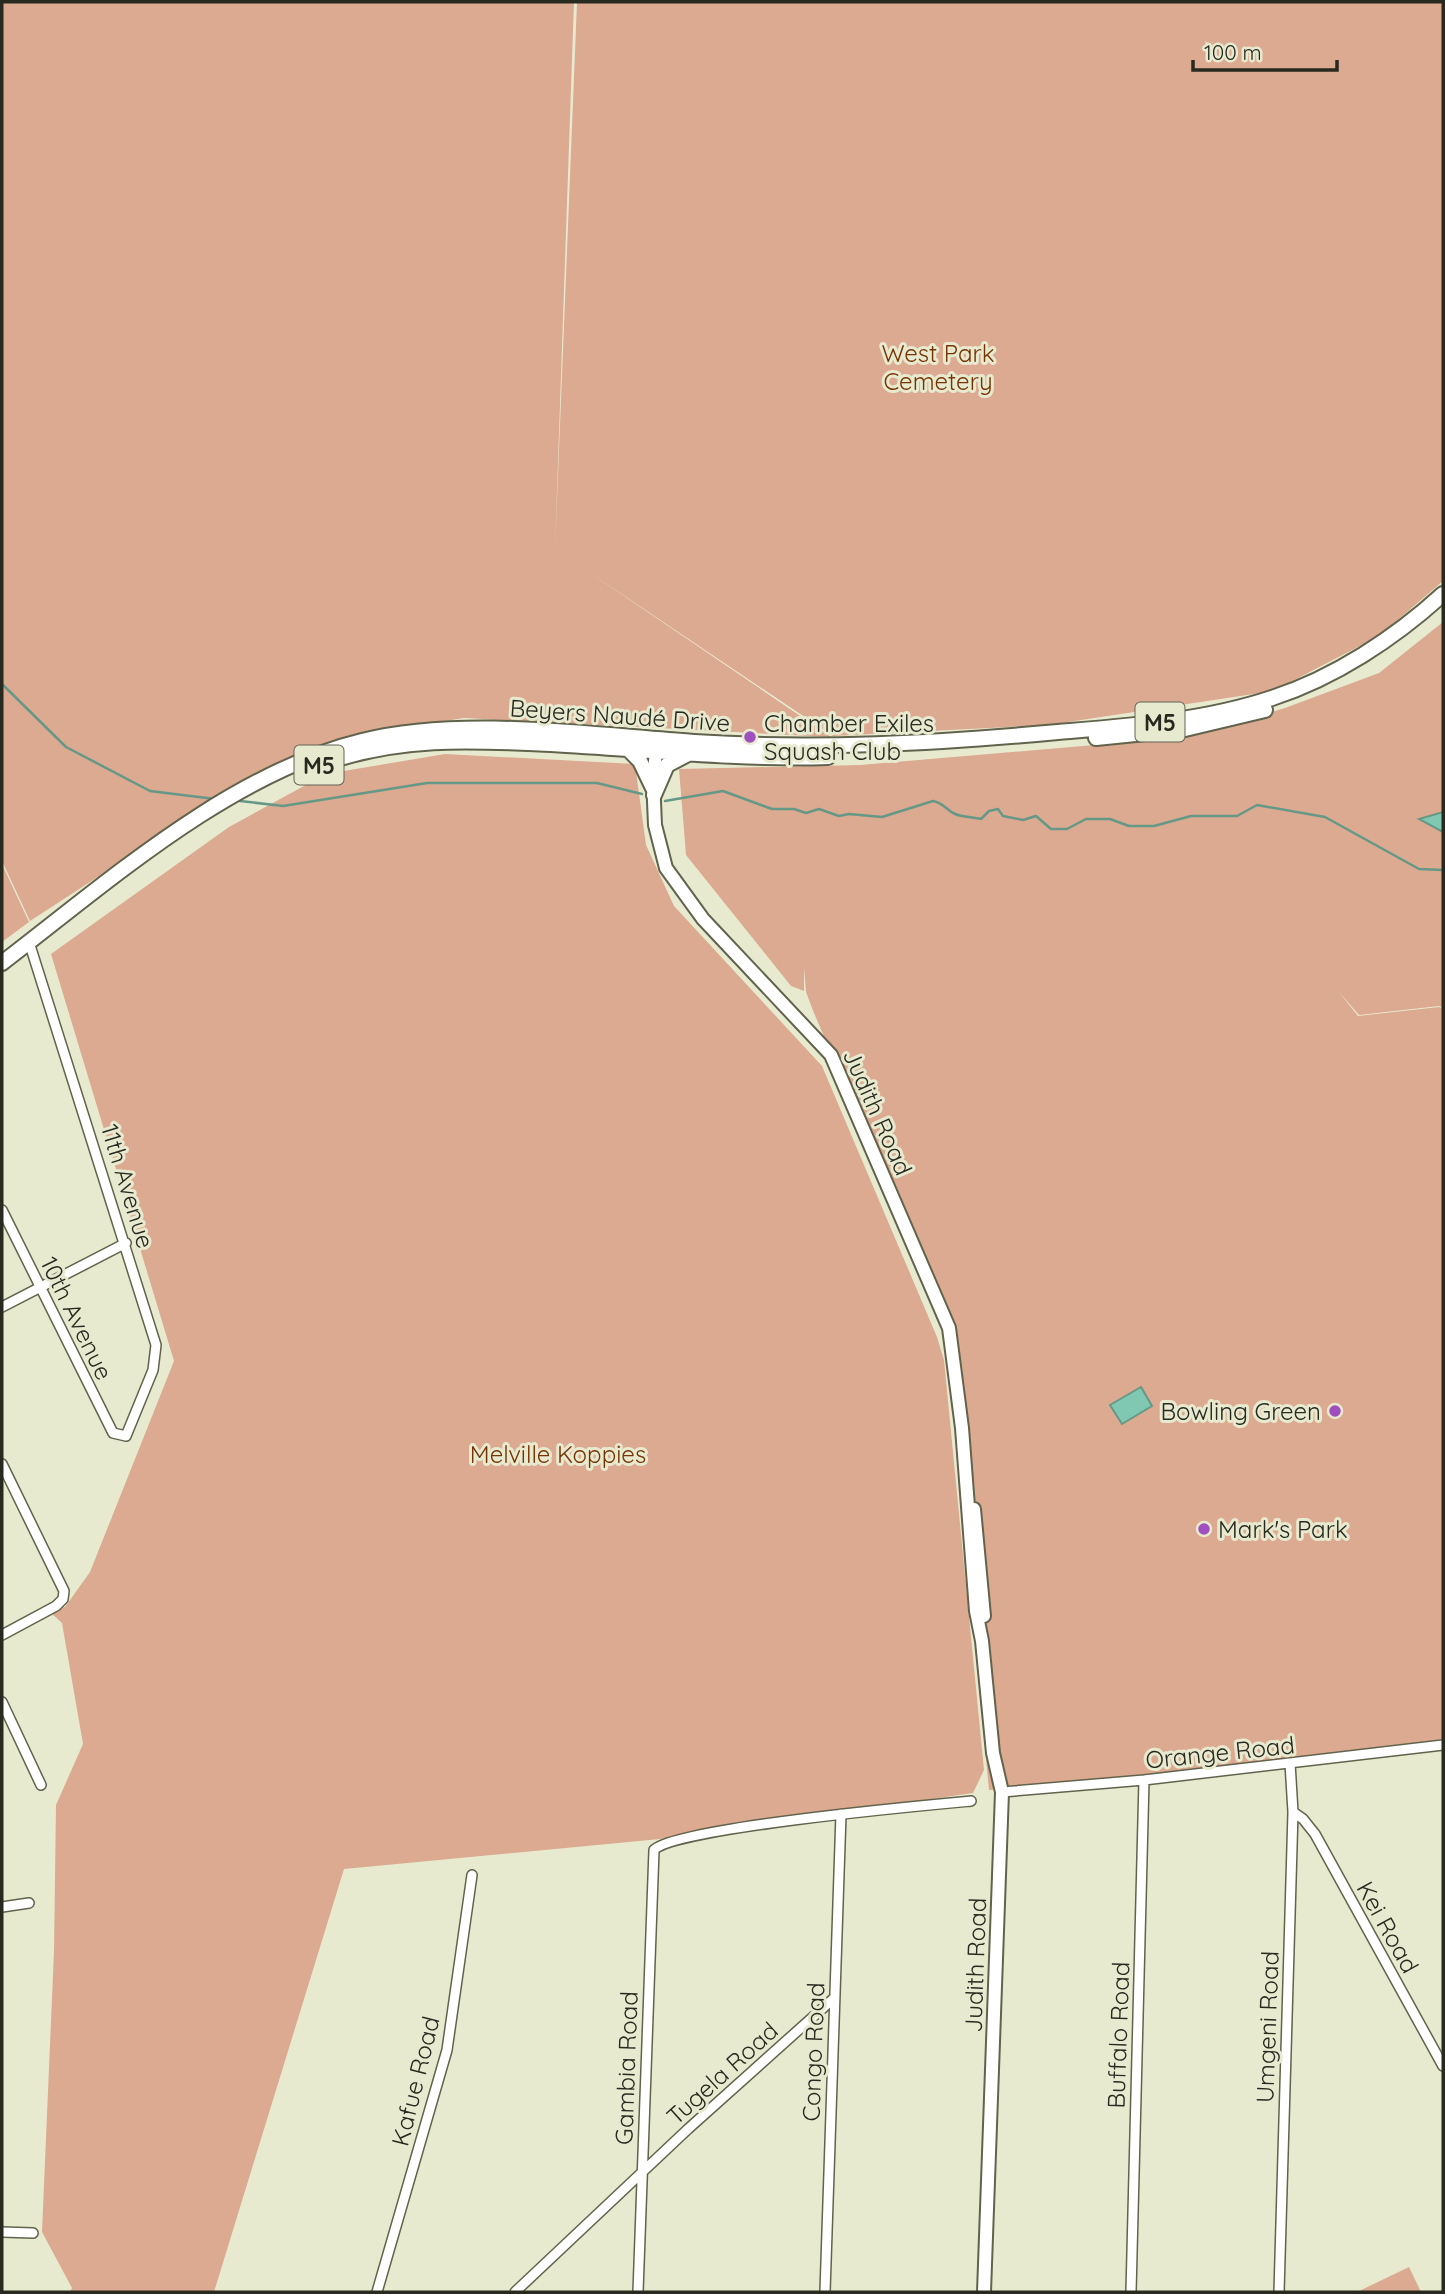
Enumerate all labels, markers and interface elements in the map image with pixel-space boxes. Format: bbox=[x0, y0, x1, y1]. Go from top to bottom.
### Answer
scale bar bbox=[1193, 28, 1336, 72]
text: 100 m bbox=[1204, 39, 1262, 65]
park label: West Park Cemetery bbox=[881, 338, 995, 396]
street label: Beyers Naudé Drive bbox=[509, 692, 731, 738]
road number: M5 bbox=[1136, 702, 1184, 742]
place label: Chamber Exiles Squash Club bbox=[764, 708, 934, 766]
marker: Chamber Exiles Squash Club bbox=[742, 729, 758, 745]
road number: M5 bbox=[294, 746, 344, 785]
street label: Judith Road bbox=[837, 1044, 919, 1180]
street label: 11th Avenue bbox=[95, 1120, 161, 1252]
street label: 10th Avenue bbox=[34, 1251, 120, 1385]
place label: Bowling Green bbox=[1160, 1396, 1321, 1426]
marker: Bowling Green bbox=[1327, 1403, 1343, 1419]
park label: Melville Koppies bbox=[470, 1439, 646, 1469]
place label: Mark's Park bbox=[1218, 1514, 1348, 1544]
marker: Mark's Park bbox=[1196, 1521, 1212, 1537]
street label: Orange Road bbox=[1144, 1729, 1296, 1775]
street label: Kei Road bbox=[1351, 1876, 1425, 1978]
street label: Judith Road bbox=[958, 1897, 992, 2033]
street label: Umgeni Road bbox=[1249, 1950, 1285, 2104]
street label: Buffalo Road bbox=[1100, 1961, 1136, 2109]
street label: Congo Road bbox=[796, 1982, 830, 2122]
street label: Gambia Road bbox=[608, 1991, 644, 2145]
street label: Kafue Road bbox=[384, 2013, 446, 2149]
street label: Tugela Road bbox=[660, 2015, 784, 2131]

